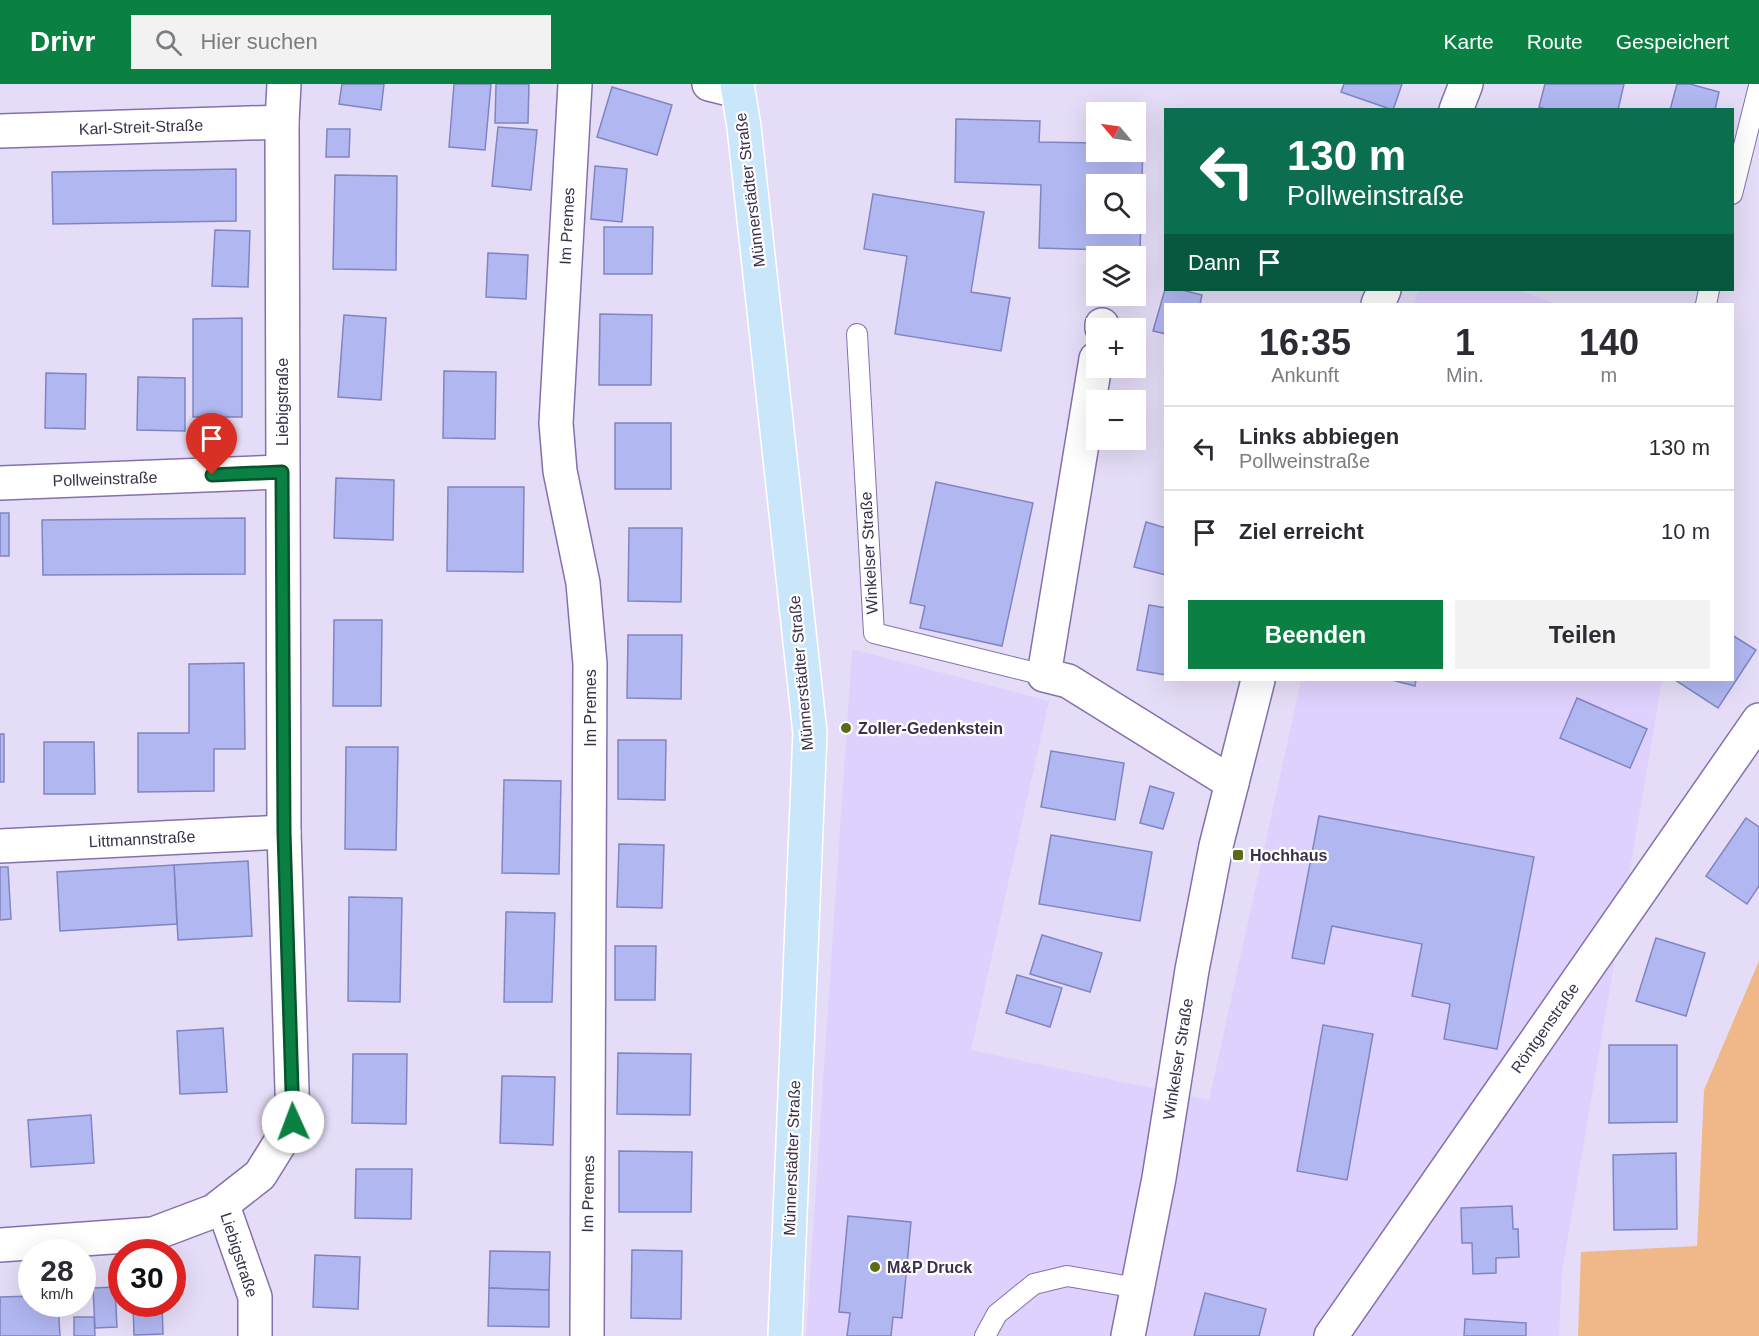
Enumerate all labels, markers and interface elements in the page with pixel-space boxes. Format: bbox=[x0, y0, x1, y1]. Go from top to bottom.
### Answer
search box bbox=[131, 15, 551, 69]
text: Drivr bbox=[30, 26, 95, 57]
icon: search bbox=[152, 26, 185, 59]
text: Hier suchen bbox=[200, 29, 318, 54]
text: Karte bbox=[1444, 30, 1494, 53]
text: Route bbox=[1527, 30, 1583, 53]
text: Gespeichert bbox=[1616, 30, 1729, 53]
north arrow bbox=[1086, 102, 1146, 162]
map controls bbox=[1086, 102, 1146, 450]
street label: Münnerstädter Straße bbox=[732, 112, 768, 268]
street label: Karl-Streit-Straße bbox=[79, 116, 204, 138]
icon: left bbox=[1188, 132, 1266, 210]
text: 130 m bbox=[1287, 132, 1406, 179]
button: search bbox=[1086, 174, 1146, 234]
text: Pollweinstraße bbox=[1287, 181, 1464, 211]
street label: Im Premes bbox=[556, 187, 578, 265]
button: layers bbox=[1086, 246, 1146, 306]
icon: arrive bbox=[1253, 246, 1286, 279]
text: Dann bbox=[1188, 250, 1241, 275]
button: + bbox=[1086, 318, 1146, 378]
text: 16:35 bbox=[1259, 322, 1351, 363]
text: 1 bbox=[1455, 322, 1475, 363]
text: 140 bbox=[1579, 322, 1639, 363]
street label: Liebigstraße bbox=[274, 358, 291, 446]
text: Ankunft bbox=[1271, 364, 1339, 386]
text: Min. bbox=[1446, 364, 1484, 386]
text: m bbox=[1601, 364, 1617, 386]
button: − bbox=[1086, 390, 1146, 450]
pin bbox=[186, 413, 237, 475]
icon: arrive bbox=[195, 422, 228, 455]
text: Links abbiegen bbox=[1239, 424, 1399, 449]
icon: left bbox=[1188, 432, 1221, 465]
text: 130 m bbox=[1649, 435, 1710, 460]
text: Pollweinstraße bbox=[1239, 450, 1370, 472]
street label: Pollweinstraße bbox=[52, 469, 158, 489]
street label: Winkelser Straße bbox=[857, 491, 881, 615]
icon: arrive bbox=[1188, 516, 1221, 549]
text: Ziel erreicht bbox=[1239, 519, 1364, 544]
text: 10 m bbox=[1661, 519, 1710, 544]
street label: Münnerstädter Straße bbox=[786, 595, 816, 751]
button: Beenden bbox=[1188, 600, 1443, 669]
button: Teilen bbox=[1455, 600, 1710, 669]
street label: Im Premes bbox=[582, 669, 599, 747]
place label: Zoller-Gedenkstein bbox=[858, 720, 1003, 737]
marker: Zoller-Gedenkstein bbox=[839, 721, 853, 735]
street label: Littmannstraße bbox=[88, 828, 196, 850]
place label: Hochhaus bbox=[1250, 847, 1327, 864]
marker: Hochhaus bbox=[1231, 848, 1245, 862]
street label: Röntgenstraße bbox=[1508, 980, 1582, 1076]
street label: Winkelser Straße bbox=[1160, 997, 1196, 1121]
street label: Münnerstädter Straße bbox=[781, 1080, 803, 1236]
position arrow bbox=[261, 1090, 325, 1154]
street label: Im Premes bbox=[579, 1155, 597, 1233]
street label: Liebigstraße bbox=[217, 1211, 261, 1300]
speed limit sign: 30 bbox=[108, 1239, 186, 1317]
text: 28 bbox=[40, 1254, 74, 1287]
place label: M&P Druck bbox=[887, 1259, 972, 1276]
marker: M&P Druck bbox=[868, 1260, 882, 1274]
text: km/h bbox=[41, 1285, 73, 1302]

